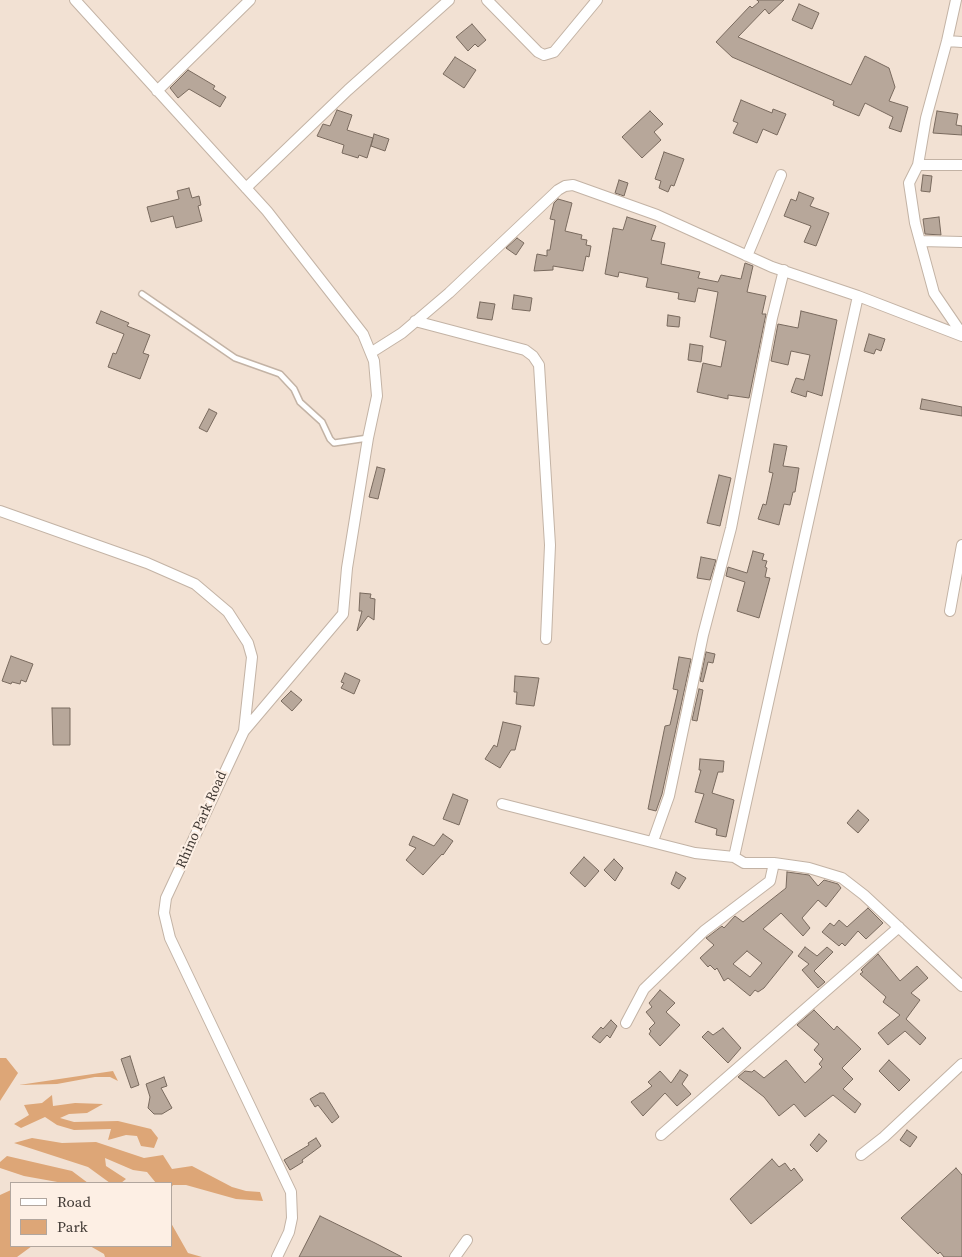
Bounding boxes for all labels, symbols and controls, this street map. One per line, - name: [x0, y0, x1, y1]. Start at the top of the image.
- street label: Rhino Park Road: [173, 769, 231, 871]
- legend: [10, 1182, 172, 1247]
- text: Road: [57, 1191, 91, 1212]
- text: Park: [57, 1216, 88, 1237]

